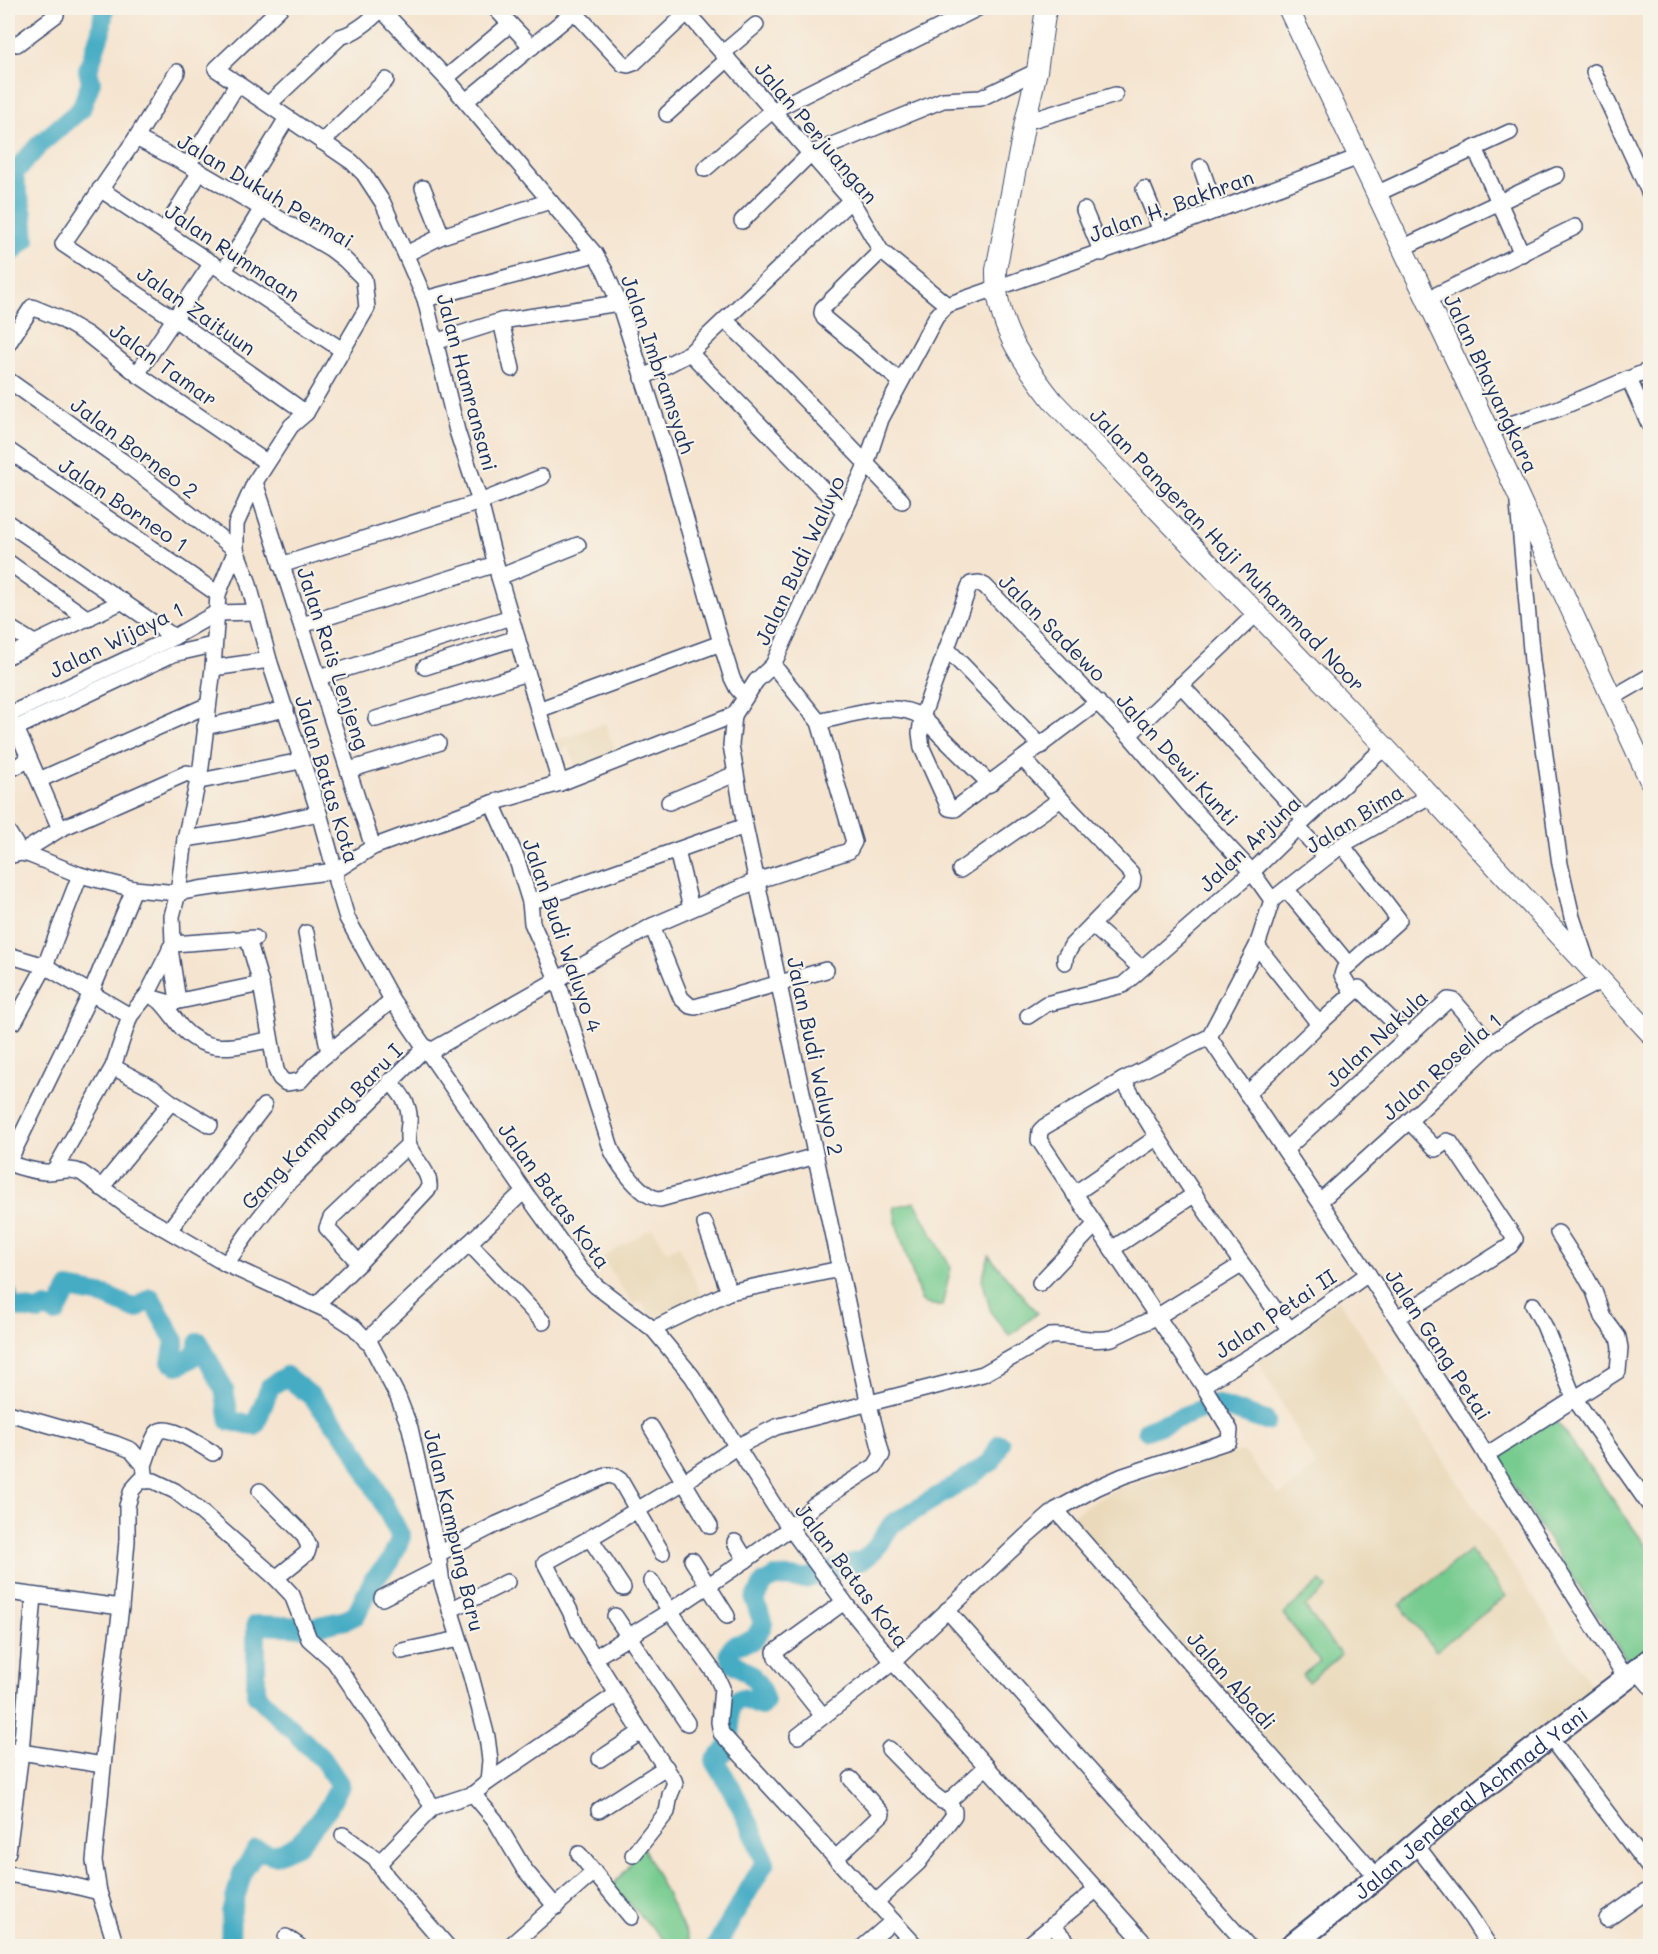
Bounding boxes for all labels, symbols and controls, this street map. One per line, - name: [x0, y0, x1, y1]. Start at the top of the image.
- street label: Jalan Perjuangan: [749, 55, 885, 209]
- street label: Jalan Dukuh Permai: [173, 127, 359, 253]
- street label: Jalan H. Bakhran: [1085, 163, 1257, 247]
- street label: Jalan Rummaan: [160, 197, 306, 307]
- street label: Jalan Zaituun: [132, 259, 262, 361]
- street label: Jalan Imbramsyah: [616, 271, 702, 457]
- street label: Jalan Bhayangkara: [1439, 289, 1545, 477]
- street label: Jalan Hamransani: [431, 290, 505, 474]
- street label: Jalan Tamar: [105, 316, 223, 412]
- street label: Jalan Borneo 2: [66, 390, 204, 504]
- street label: Jalan Pangeran Haji Muhammad Noor: [1085, 401, 1371, 697]
- street label: Jalan Borneo 1: [54, 451, 194, 557]
- street label: Jalan Budi Waluyo: [748, 471, 850, 649]
- street label: Jalan Rais Lenjeng: [292, 563, 376, 753]
- street label: Jalan Sadewo: [993, 567, 1113, 687]
- street label: Jalan Wijaya 1: [44, 595, 188, 683]
- street label: Jalan Dewi Kunti: [1111, 687, 1245, 831]
- street label: Jalan Batas Kota: [290, 692, 366, 866]
- street label: Jalan Bima: [1300, 777, 1408, 859]
- street label: Jalan Arjuna: [1192, 789, 1306, 897]
- street label: Jalan Budi Waluyo 4: [517, 835, 609, 1036]
- street label: Jalan Budi Waluyo 2: [782, 954, 850, 1158]
- street label: Jalan Nakula: [1319, 983, 1433, 1093]
- street label: Jalan Rosella 1: [1375, 1007, 1507, 1125]
- street label: Gang Kampung Baru I: [235, 1037, 407, 1215]
- street label: Jalan Batas Kota: [493, 1117, 617, 1273]
- street label: Jalan Petai II: [1209, 1262, 1341, 1364]
- street label: Jalan Gang Petai: [1380, 1263, 1498, 1425]
- street label: Jalan Kampung Baru: [419, 1426, 491, 1634]
- street label: Jalan Batas Kota: [790, 1497, 916, 1653]
- street label: Jalan Abadi: [1182, 1625, 1282, 1735]
- street label: Jalan Jenderal Achmad Yani: [1348, 1699, 1593, 1904]

